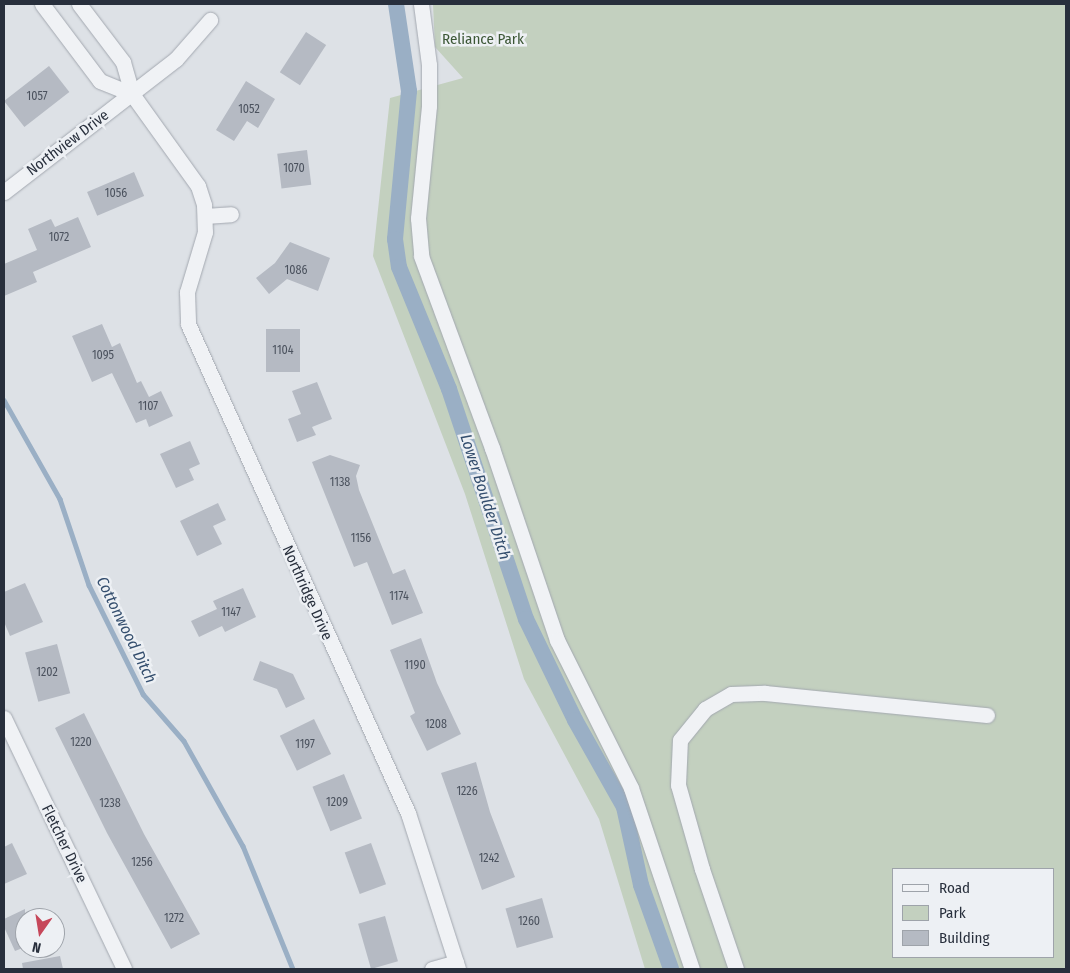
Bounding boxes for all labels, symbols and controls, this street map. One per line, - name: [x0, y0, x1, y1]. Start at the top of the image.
- park label: Reliance Park: [442, 31, 524, 49]
- house number: 1057: [26, 90, 48, 104]
- house number: 1052: [238, 103, 260, 117]
- street label: Northview Drive: [23, 106, 113, 180]
- house number: 1070: [283, 162, 305, 176]
- house number: 1056: [105, 187, 127, 201]
- house number: 1072: [49, 231, 69, 245]
- house number: 1086: [285, 264, 307, 278]
- house number: 1104: [272, 344, 294, 358]
- house number: 1095: [92, 349, 114, 363]
- house number: 1107: [138, 400, 158, 414]
- water label: Lower Boulder Ditch: [456, 432, 514, 562]
- house number: 1138: [330, 476, 350, 490]
- house number: 1156: [351, 532, 371, 546]
- street label: Northridge Drive: [278, 543, 336, 643]
- water label: Cottonwood Ditch: [92, 574, 160, 686]
- house number: 1174: [389, 590, 409, 604]
- house number: 1147: [221, 606, 241, 620]
- house number: 1190: [404, 659, 426, 673]
- house number: 1202: [36, 666, 58, 680]
- house number: 1208: [425, 718, 447, 732]
- house number: 1220: [70, 736, 92, 750]
- house number: 1197: [295, 738, 315, 752]
- house number: 1226: [456, 785, 478, 799]
- house number: 1209: [326, 796, 348, 810]
- house number: 1238: [99, 797, 121, 811]
- street label: Fletcher Drive: [37, 802, 91, 886]
- house number: 1242: [479, 852, 499, 866]
- house number: 1256: [131, 856, 153, 870]
- legend: [892, 868, 1055, 958]
- text: Road: [939, 879, 970, 897]
- text: Park: [939, 904, 966, 922]
- north arrow: [15, 908, 65, 958]
- house number: 1272: [164, 912, 184, 926]
- house number: 1260: [518, 915, 540, 929]
- text: Building: [939, 929, 990, 947]
- text: N: [31, 938, 43, 956]

